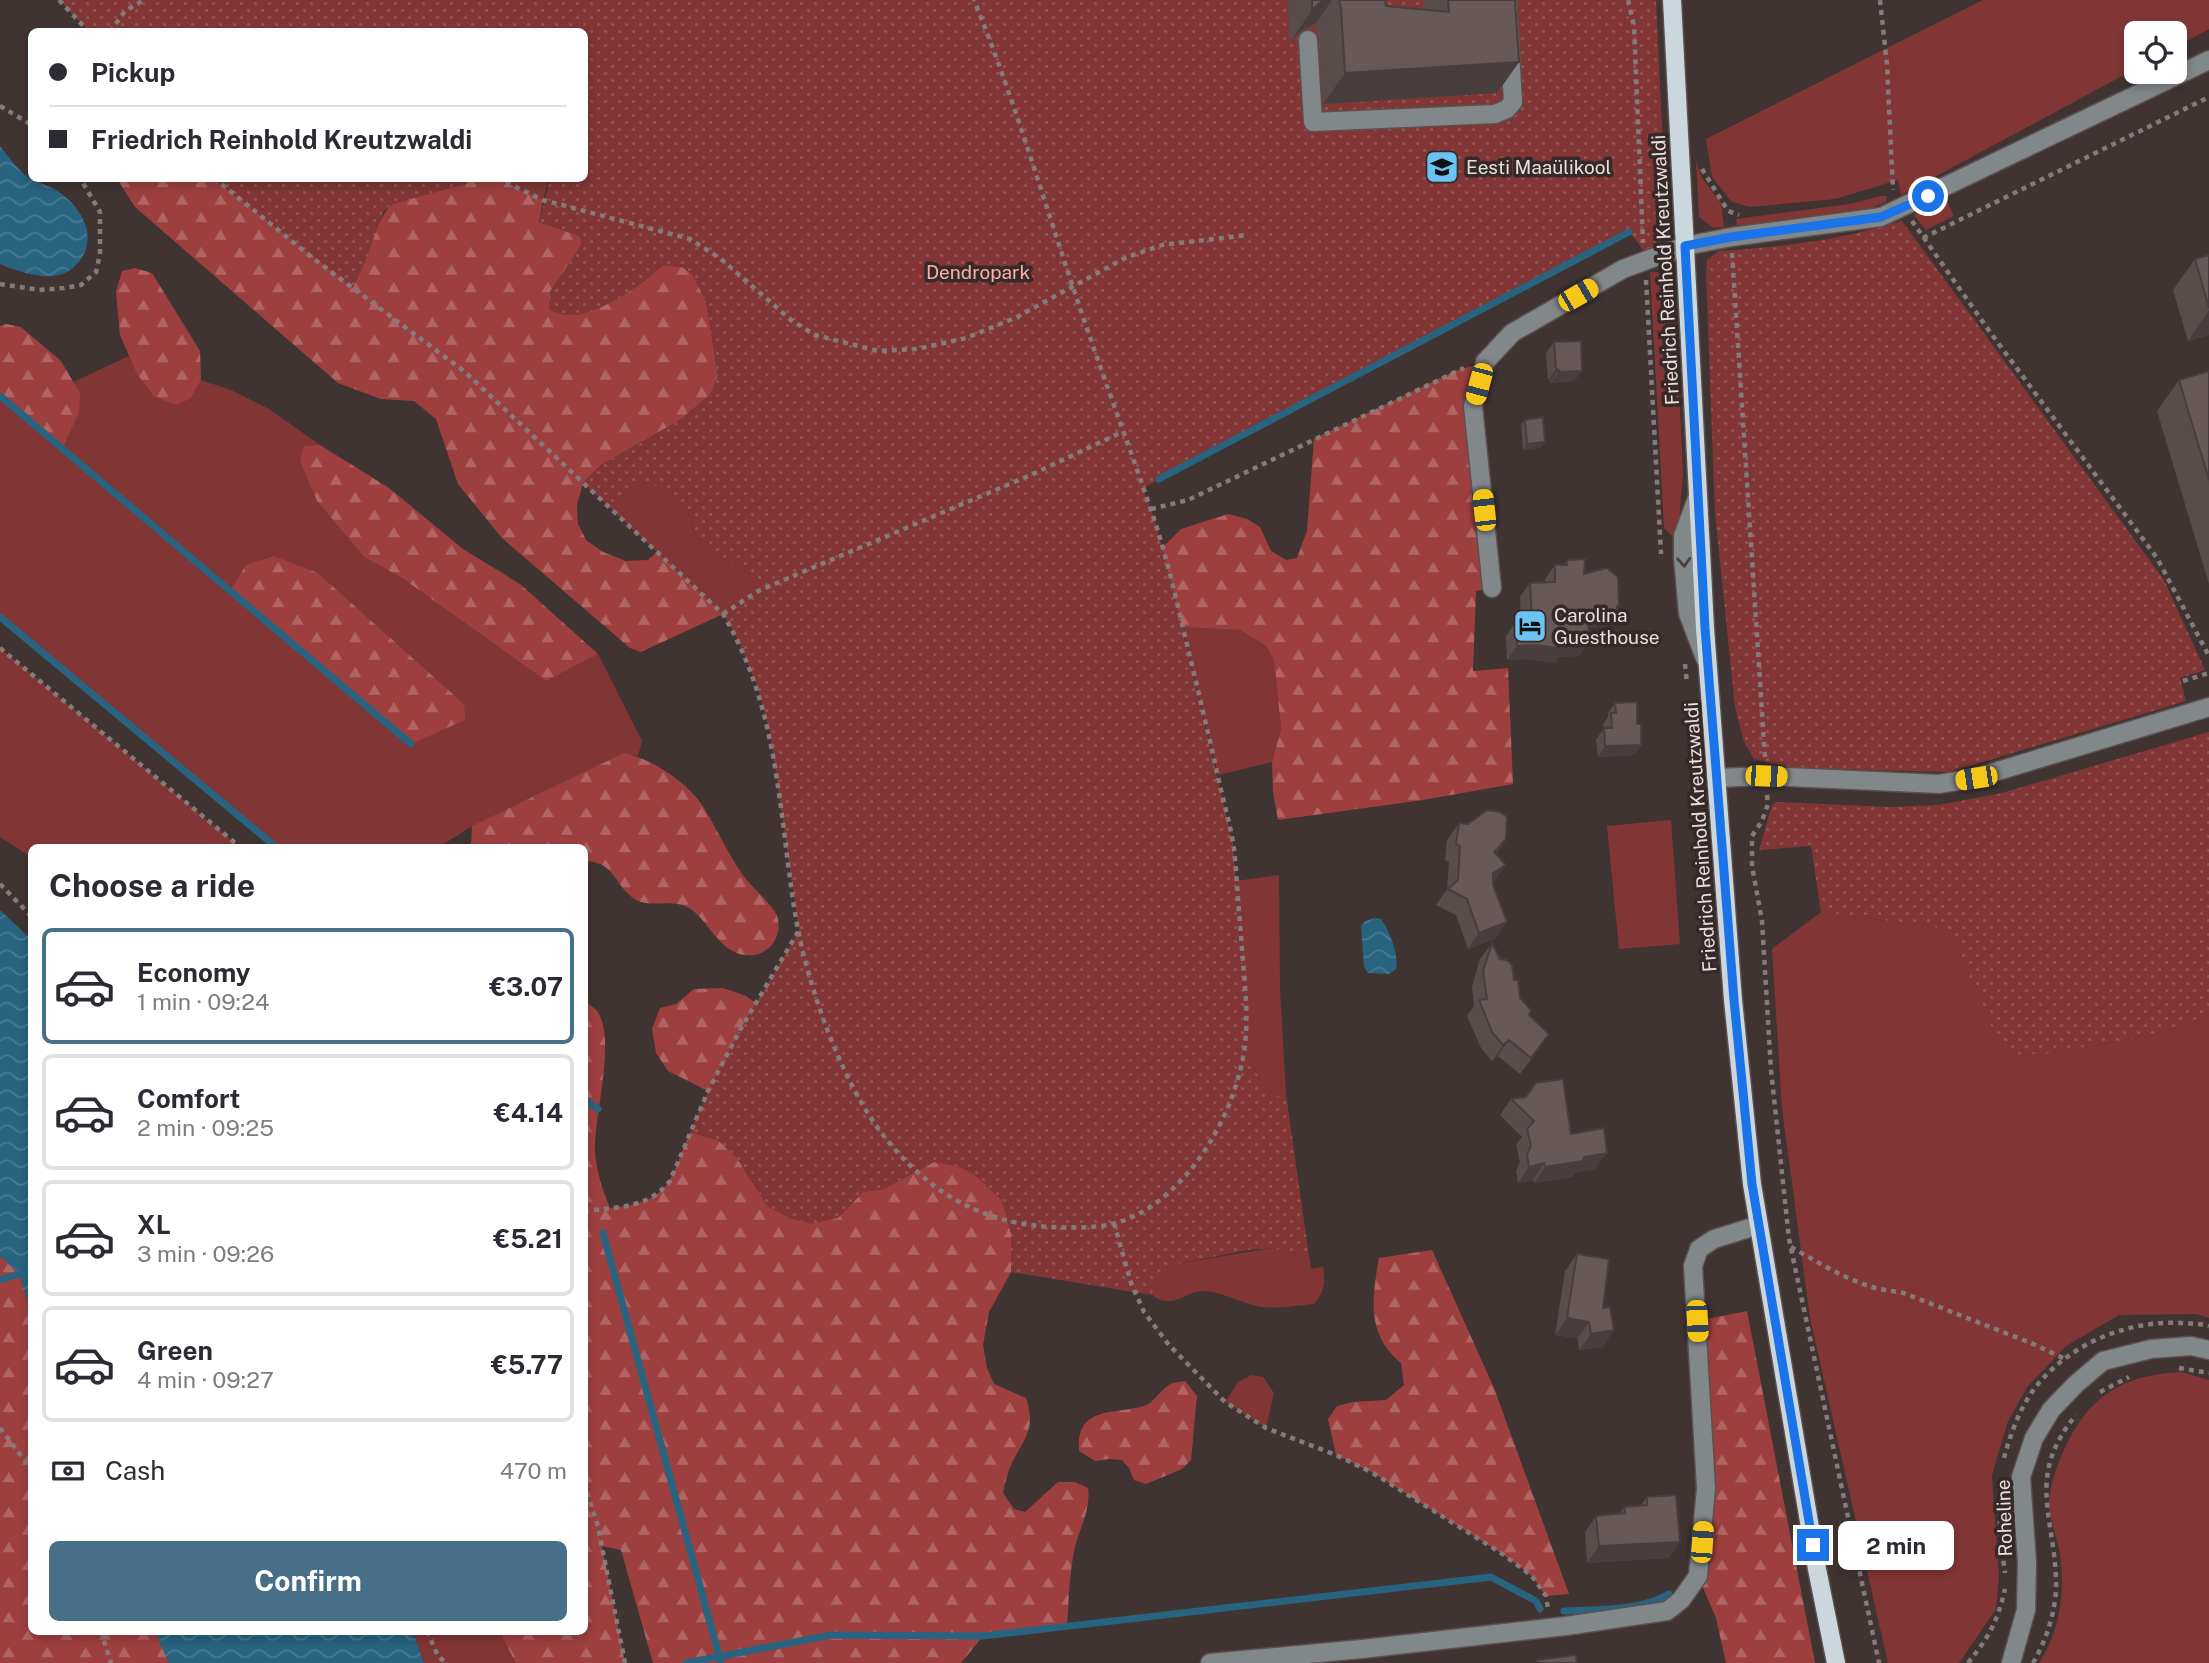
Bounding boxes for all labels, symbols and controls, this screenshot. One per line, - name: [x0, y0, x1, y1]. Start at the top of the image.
- map controls: [2124, 21, 2187, 84]
- button: locate: [2124, 21, 2187, 84]
- text: Pickup: [91, 57, 175, 88]
- text: Friedrich Reinhold Kreutzwaldi: [91, 124, 472, 155]
- street label: Friedrich Reinhold Kreutzwaldi: [1647, 134, 1683, 406]
- school or university icon: Eesti Maaülikool: [1423, 148, 1461, 186]
- place label: Eesti Maaülikool: [1466, 156, 1611, 178]
- route start: [1912, 180, 1944, 212]
- park label: Dendropark: [926, 261, 1030, 283]
- car: [1555, 275, 1602, 315]
- car: [1464, 361, 1495, 407]
- car: [1472, 488, 1497, 532]
- one-way arrow: [1676, 557, 1691, 568]
- place label: Carolina Guesthouse: [1554, 604, 1660, 648]
- hotel icon: Carolina Guesthouse: [1511, 607, 1549, 645]
- street label: Friedrich Reinhold Kreutzwaldi: [1680, 701, 1720, 973]
- car: [1954, 764, 1999, 792]
- car: [1745, 765, 1788, 787]
- text: Choose a ride: [49, 867, 255, 904]
- icon: car: [53, 955, 116, 1018]
- text: Economy: [137, 957, 250, 988]
- text: €3.07: [489, 971, 563, 1002]
- text: 1 min · 09:24: [137, 988, 269, 1015]
- icon: car: [53, 1081, 116, 1144]
- text: Comfort: [137, 1083, 240, 1114]
- text: €4.14: [494, 1097, 563, 1128]
- text: 2 min · 09:25: [137, 1114, 274, 1141]
- icon: car: [53, 1207, 116, 1270]
- text: XL: [137, 1209, 171, 1240]
- text: €5.21: [493, 1223, 563, 1254]
- text: 3 min · 09:26: [137, 1240, 274, 1267]
- car: [1686, 1299, 1709, 1343]
- icon: car: [53, 1333, 116, 1396]
- text: Green: [137, 1335, 213, 1366]
- text: €5.77: [491, 1349, 563, 1380]
- text: 4 min · 09:27: [137, 1366, 274, 1393]
- icon: cash: [49, 1452, 87, 1490]
- text: Cash: [105, 1455, 165, 1486]
- text: 470 m: [500, 1457, 567, 1484]
- street label: Roheline: [1992, 1479, 2016, 1557]
- car: [1691, 1520, 1714, 1564]
- callout: 2 min: [1838, 1520, 1953, 1570]
- route end: [1797, 1529, 1829, 1561]
- text: 2 min: [1866, 1532, 1926, 1559]
- button: Confirm: [49, 1541, 567, 1621]

